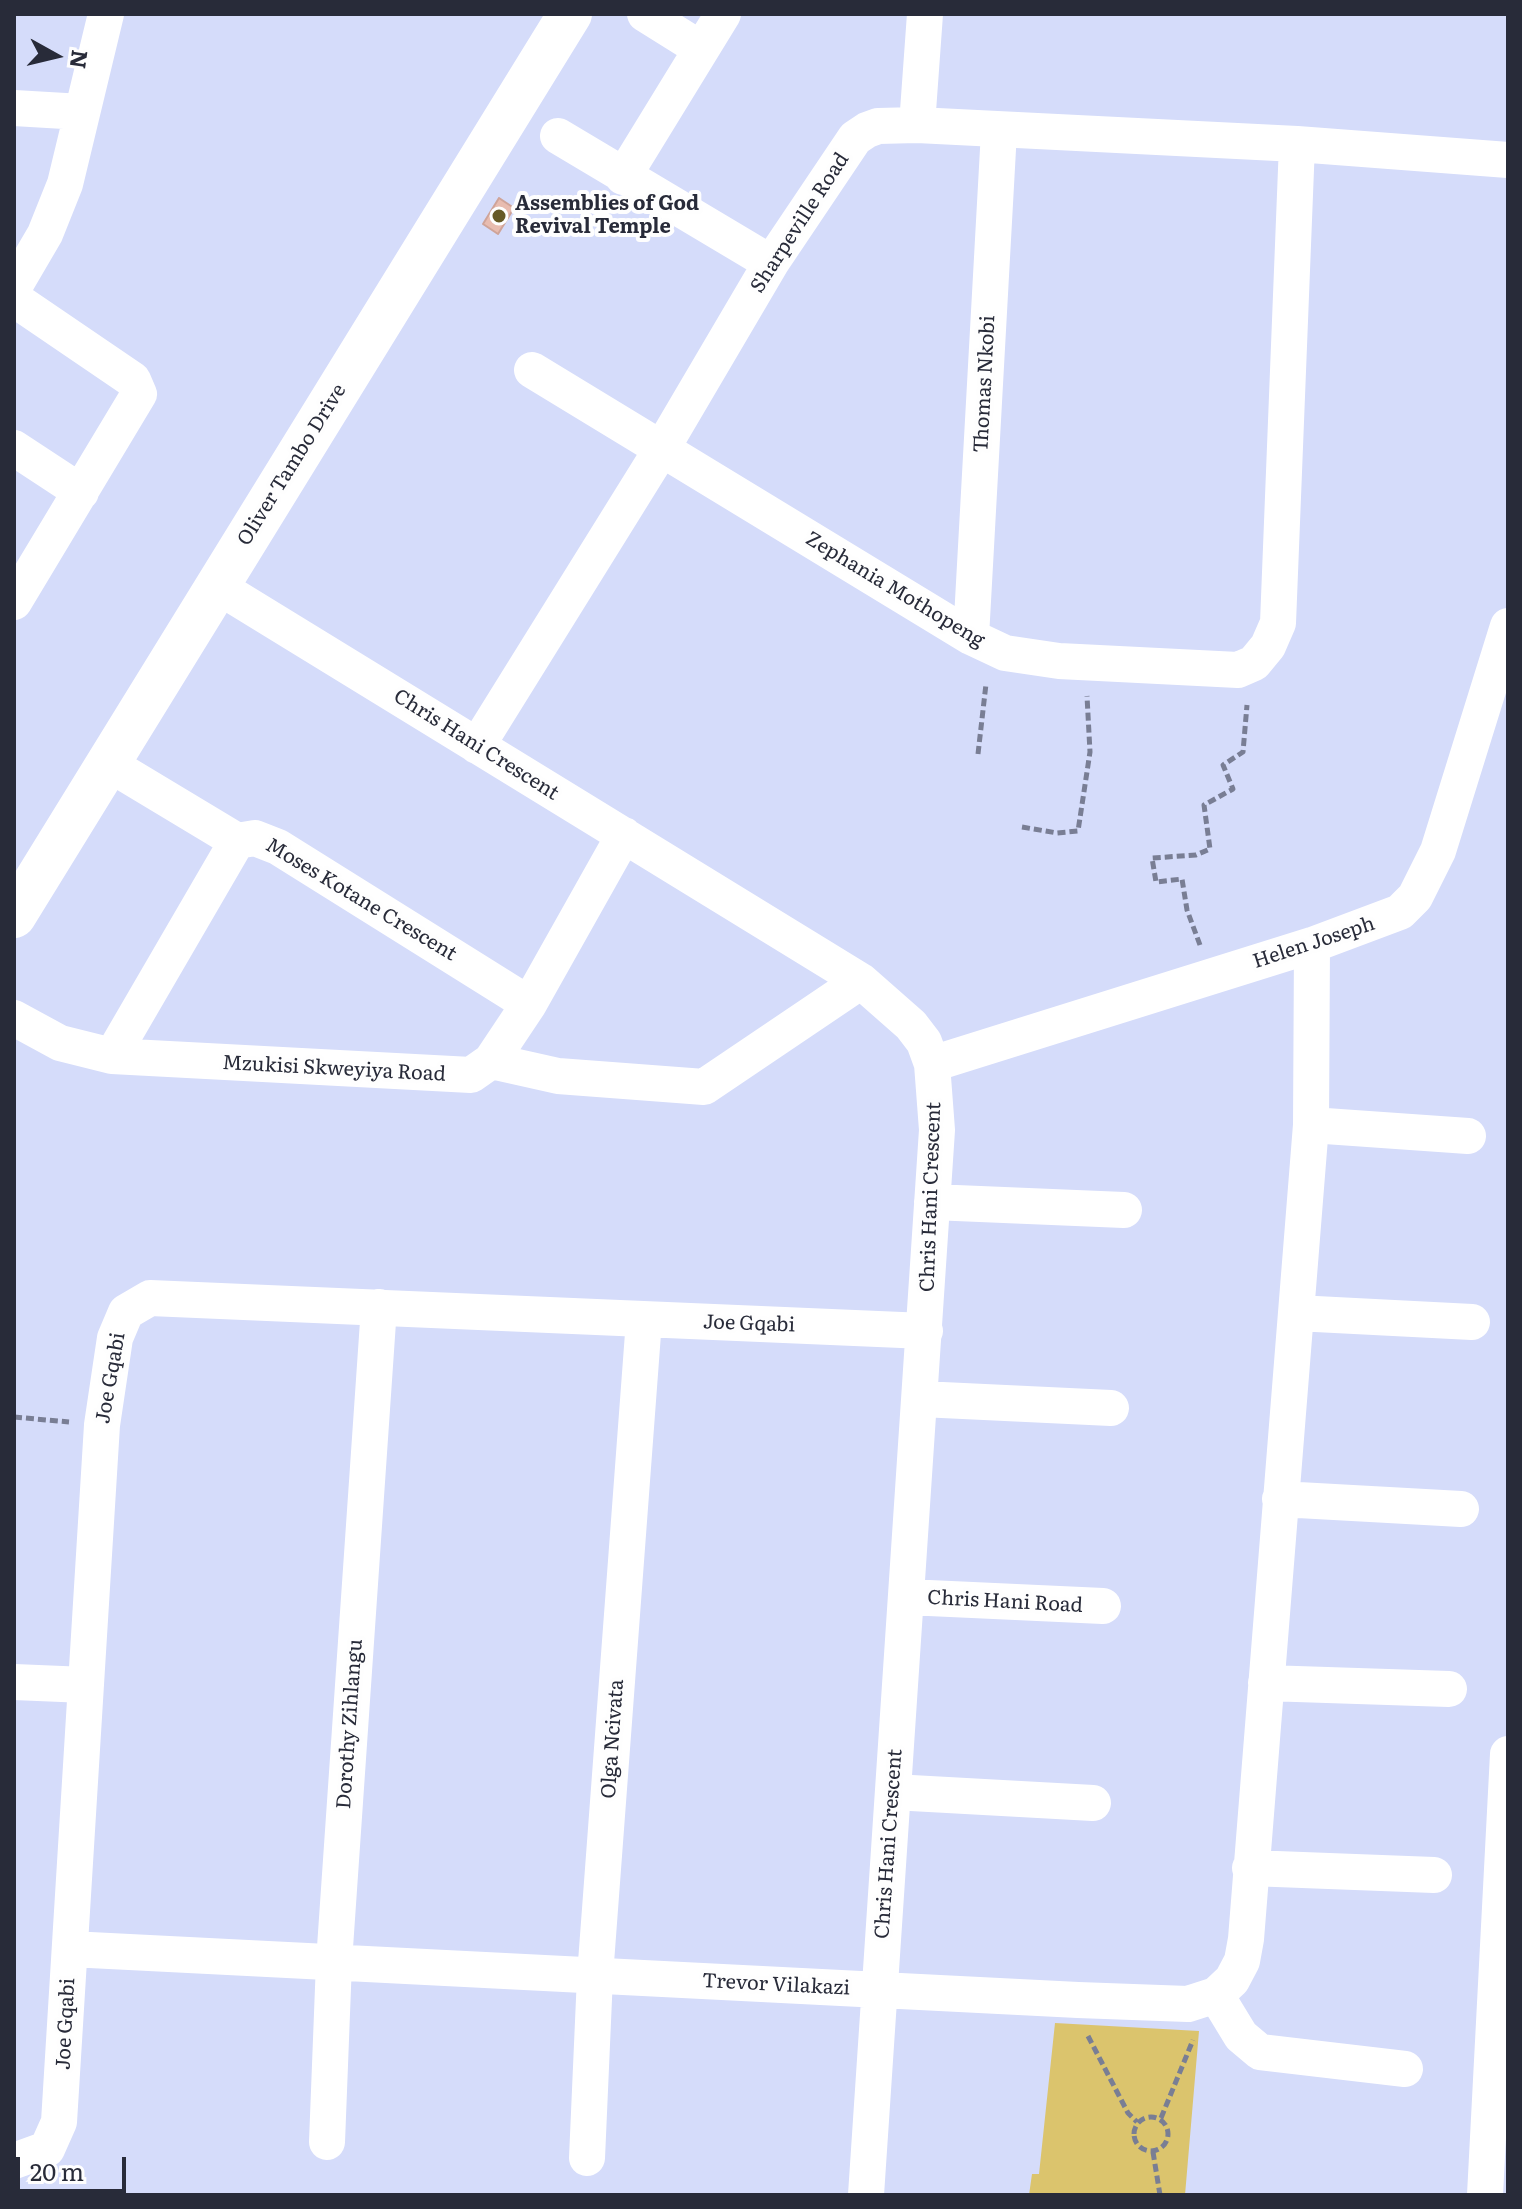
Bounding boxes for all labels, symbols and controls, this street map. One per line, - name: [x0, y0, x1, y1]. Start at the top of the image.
- north arrow: [16, 16, 96, 96]
- text: N: [63, 48, 98, 71]
- street label: Sharpeville Road: [746, 148, 854, 298]
- place label: Assemblies of God Revival Temple: [515, 192, 699, 239]
- marker: Assemblies of God Revival Temple: [490, 207, 508, 225]
- street label: Thomas Nkobi: [969, 315, 1001, 453]
- street label: Oliver Tambo Drive: [233, 380, 351, 550]
- street label: Zephania Mothopeng: [801, 527, 989, 653]
- street label: Chris Hani Crescent: [389, 684, 563, 806]
- street label: Moses Kotane Crescent: [261, 833, 461, 967]
- street label: Helen Joseph: [1250, 912, 1378, 974]
- street label: Mzukisi Skweyiya Road: [222, 1051, 446, 1087]
- street label: Chris Hani Crescent: [916, 1101, 946, 1293]
- street label: Joe Gqabi: [702, 1310, 796, 1338]
- street label: Joe Gqabi: [91, 1330, 131, 1426]
- street label: Chris Hani Road: [927, 1586, 1083, 1618]
- street label: Dorothy Zihlangu: [332, 1638, 368, 1810]
- street label: Olga Ncivata: [597, 1679, 629, 1799]
- street label: Chris Hani Crescent: [870, 1748, 908, 1940]
- street label: Trevor Vilakazi: [702, 1969, 850, 2001]
- street label: Joe Gqabi: [52, 1977, 80, 2071]
- scale bar: [20, 2141, 130, 2191]
- text: 20 m: [30, 2153, 84, 2188]

